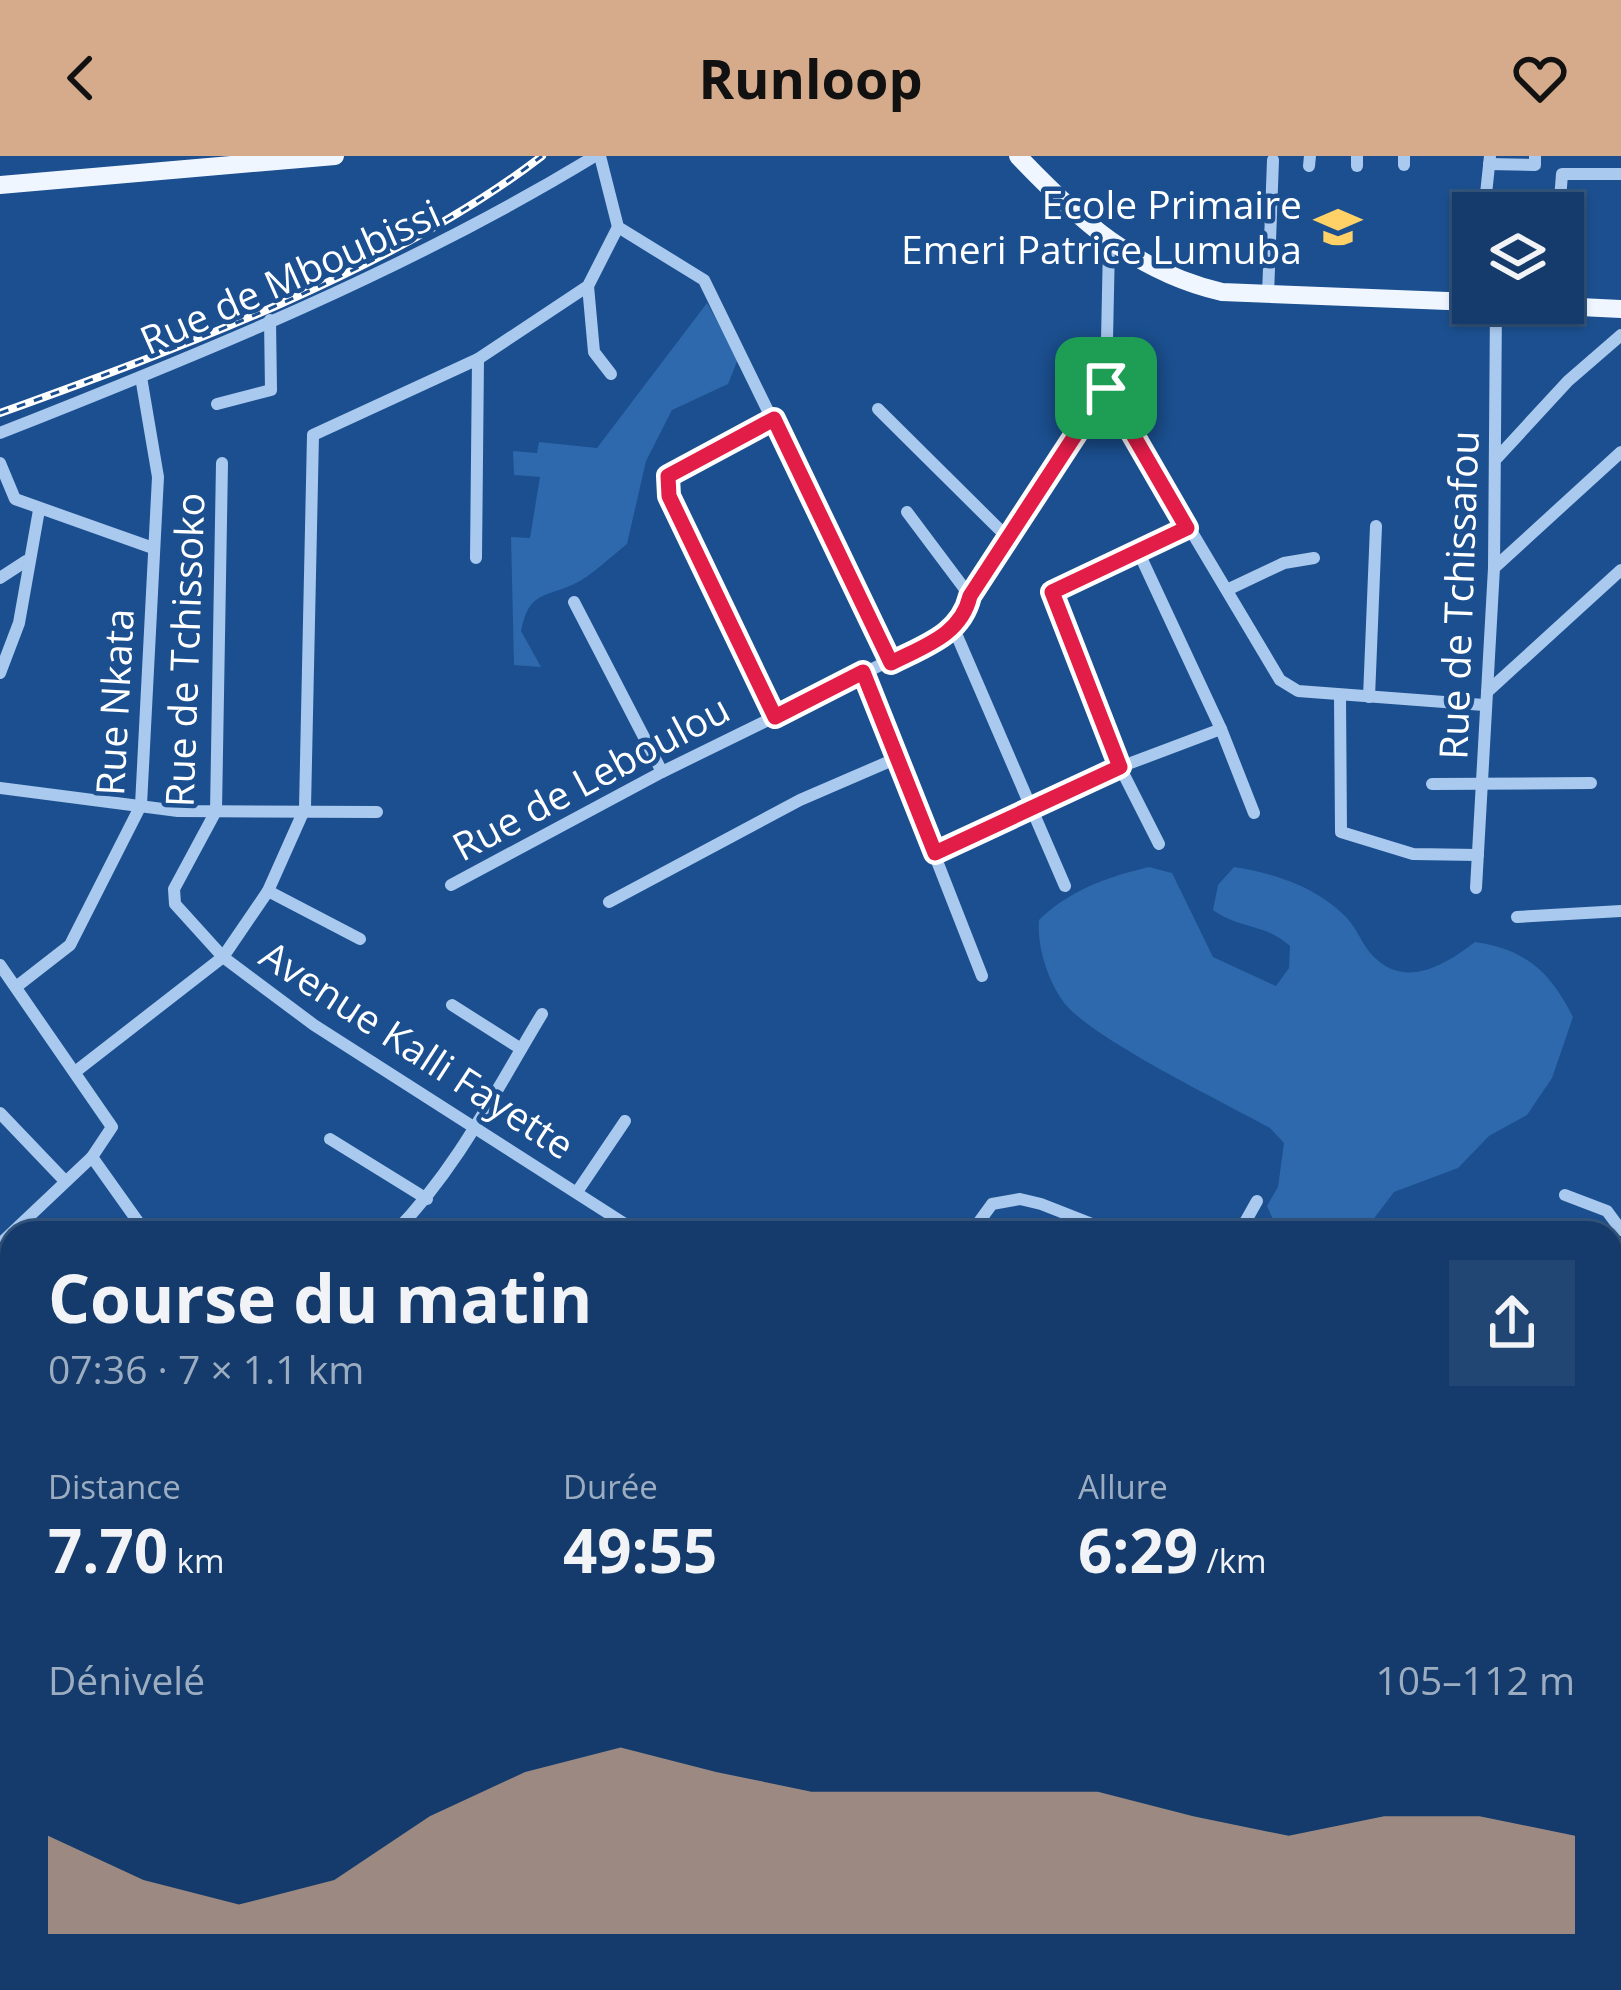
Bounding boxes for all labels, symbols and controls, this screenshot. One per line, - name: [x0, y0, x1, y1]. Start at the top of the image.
- text: Runloop: [698, 41, 923, 115]
- icon: back: [48, 45, 114, 111]
- icon: heart: [1507, 45, 1573, 111]
- place label: Ecole Primaire Emeri Patrice Lumuba: [901, 177, 1302, 275]
- street label: Rue de Mboubissi: [131, 186, 448, 366]
- map controls: [1452, 192, 1584, 324]
- button: layers: [1452, 192, 1584, 324]
- school or university icon: Ecole Primaire Emeri Patrice Lumuba: [1313, 202, 1363, 252]
- pin: [1055, 337, 1157, 439]
- icon: arrive: [1073, 355, 1139, 421]
- street label: Rue de Tchissafou: [1425, 430, 1490, 760]
- street label: Rue de Tchissoko: [152, 492, 215, 808]
- street label: Rue Nkata: [82, 607, 145, 797]
- street label: Rue de Leboulou: [442, 681, 738, 872]
- street label: Avenue Kalli Fayette: [251, 927, 585, 1170]
- text: Course du matin: [48, 1252, 592, 1342]
- button: share: [1449, 1260, 1575, 1386]
- text: 07:36 · 7 × 1.1 km: [48, 1342, 364, 1395]
- text: Distance: [48, 1464, 181, 1509]
- text: Durée: [563, 1464, 658, 1509]
- text: Allure: [1078, 1464, 1168, 1509]
- text: 7.70: [48, 1509, 168, 1591]
- text: 49:55: [563, 1509, 717, 1591]
- text: 6:29: [1078, 1509, 1198, 1591]
- text: km: [168, 1538, 225, 1583]
- text: /km: [1198, 1538, 1267, 1583]
- text: Dénivelé: [48, 1653, 205, 1706]
- text: 105–112 m: [1375, 1653, 1575, 1706]

